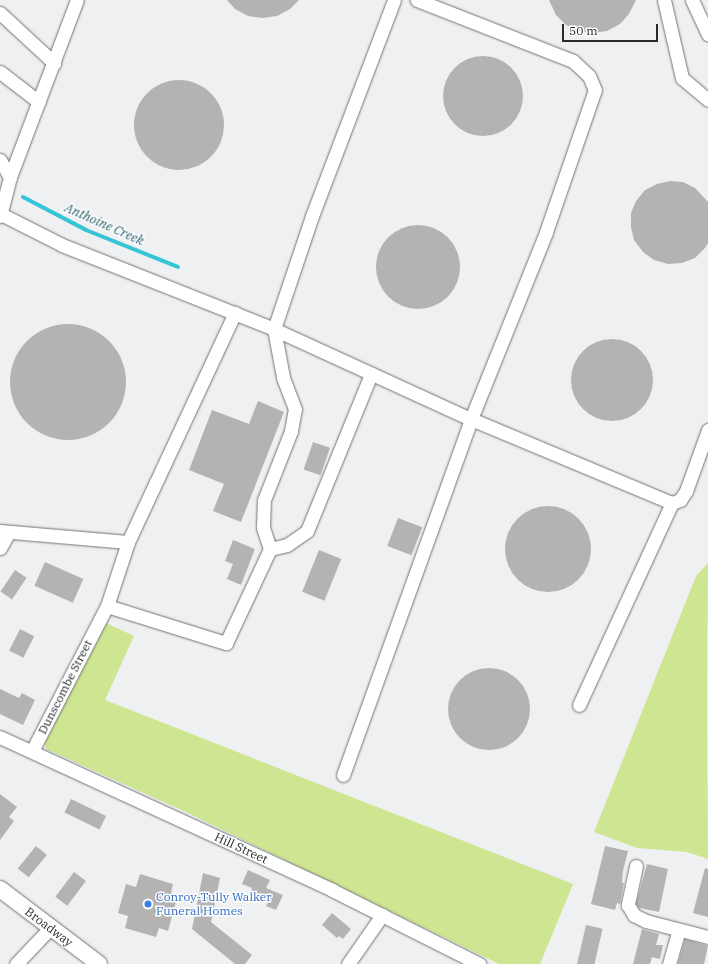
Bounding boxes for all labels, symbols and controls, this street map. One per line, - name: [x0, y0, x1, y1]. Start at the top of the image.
- scale bar: [564, 16, 660, 42]
- text: 50 m: [569, 23, 598, 38]
- water label: Anthoine Creek: [62, 201, 146, 249]
- street label: Dunscombe Street: [35, 637, 95, 737]
- street label: Hill Street: [212, 829, 270, 867]
- place label: Conroy-Tully Walker Funeral Homes: [156, 890, 272, 918]
- marker: Conroy-Tully Walker Funeral Homes: [143, 899, 153, 909]
- street label: Broadway: [22, 904, 76, 950]

